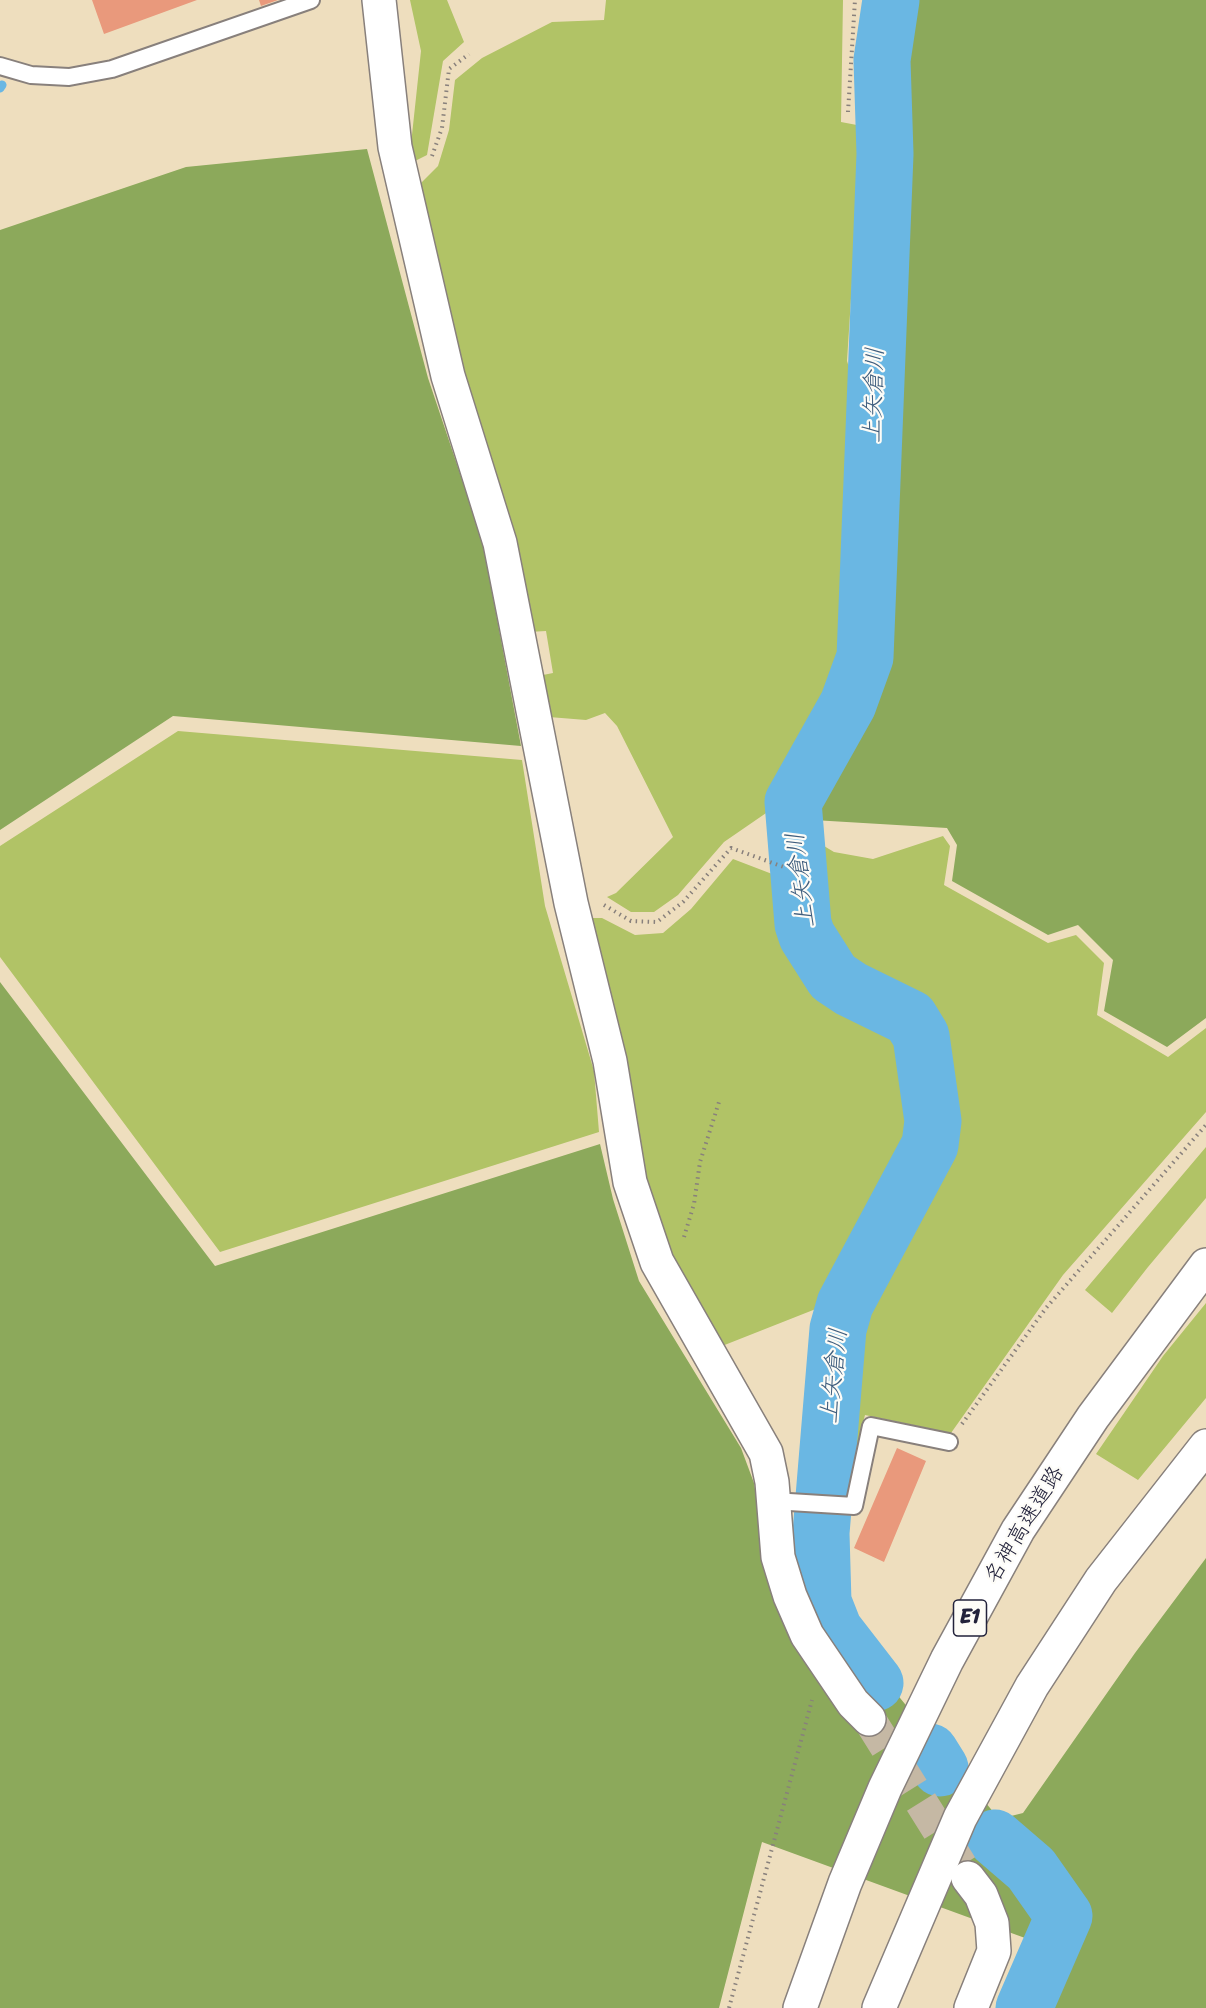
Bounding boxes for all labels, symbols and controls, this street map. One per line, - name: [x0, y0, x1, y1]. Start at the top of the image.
- water label: 上矢倉川: [859, 347, 891, 443]
- water label: 上矢倉川: [782, 831, 822, 929]
- water label: 上矢倉川: [816, 1327, 854, 1425]
- street label: 名神高速道路: [980, 1462, 1070, 1588]
- road number: E1: [954, 1600, 986, 1636]

